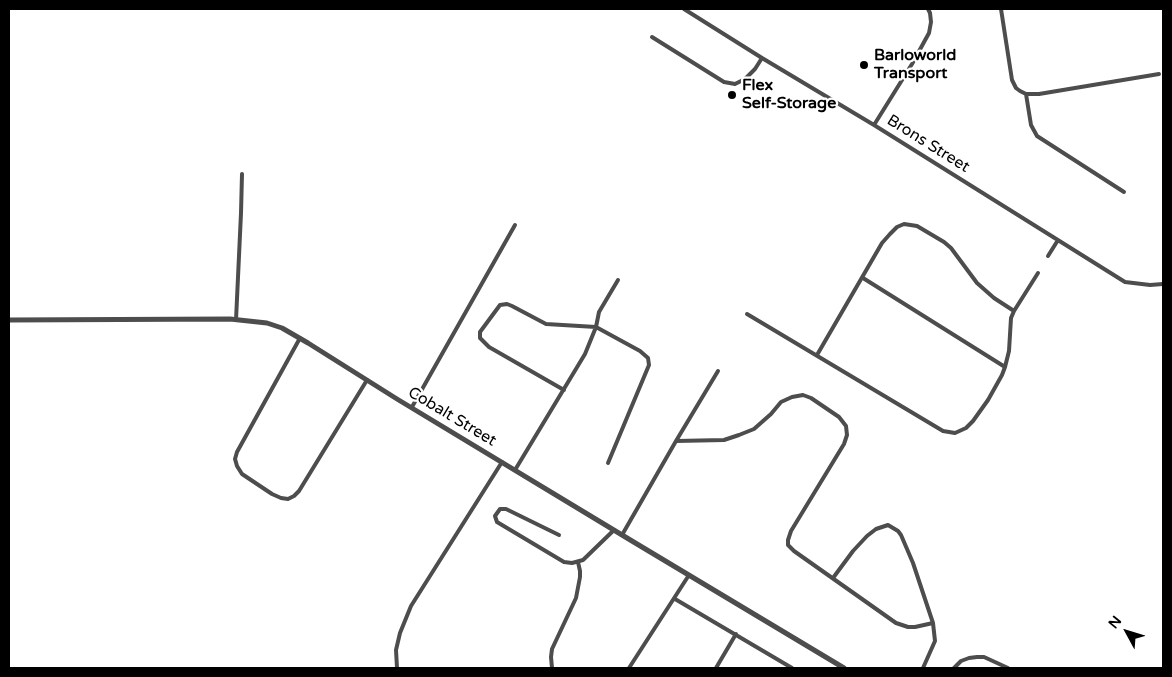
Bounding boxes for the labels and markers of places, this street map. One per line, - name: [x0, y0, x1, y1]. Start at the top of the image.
- place label: Barloworld Transport: [874, 46, 956, 84]
- marker: Barloworld Transport: [858, 59, 870, 71]
- place label: Flex Self-Storage: [742, 76, 836, 114]
- marker: Flex Self-Storage: [726, 89, 738, 101]

